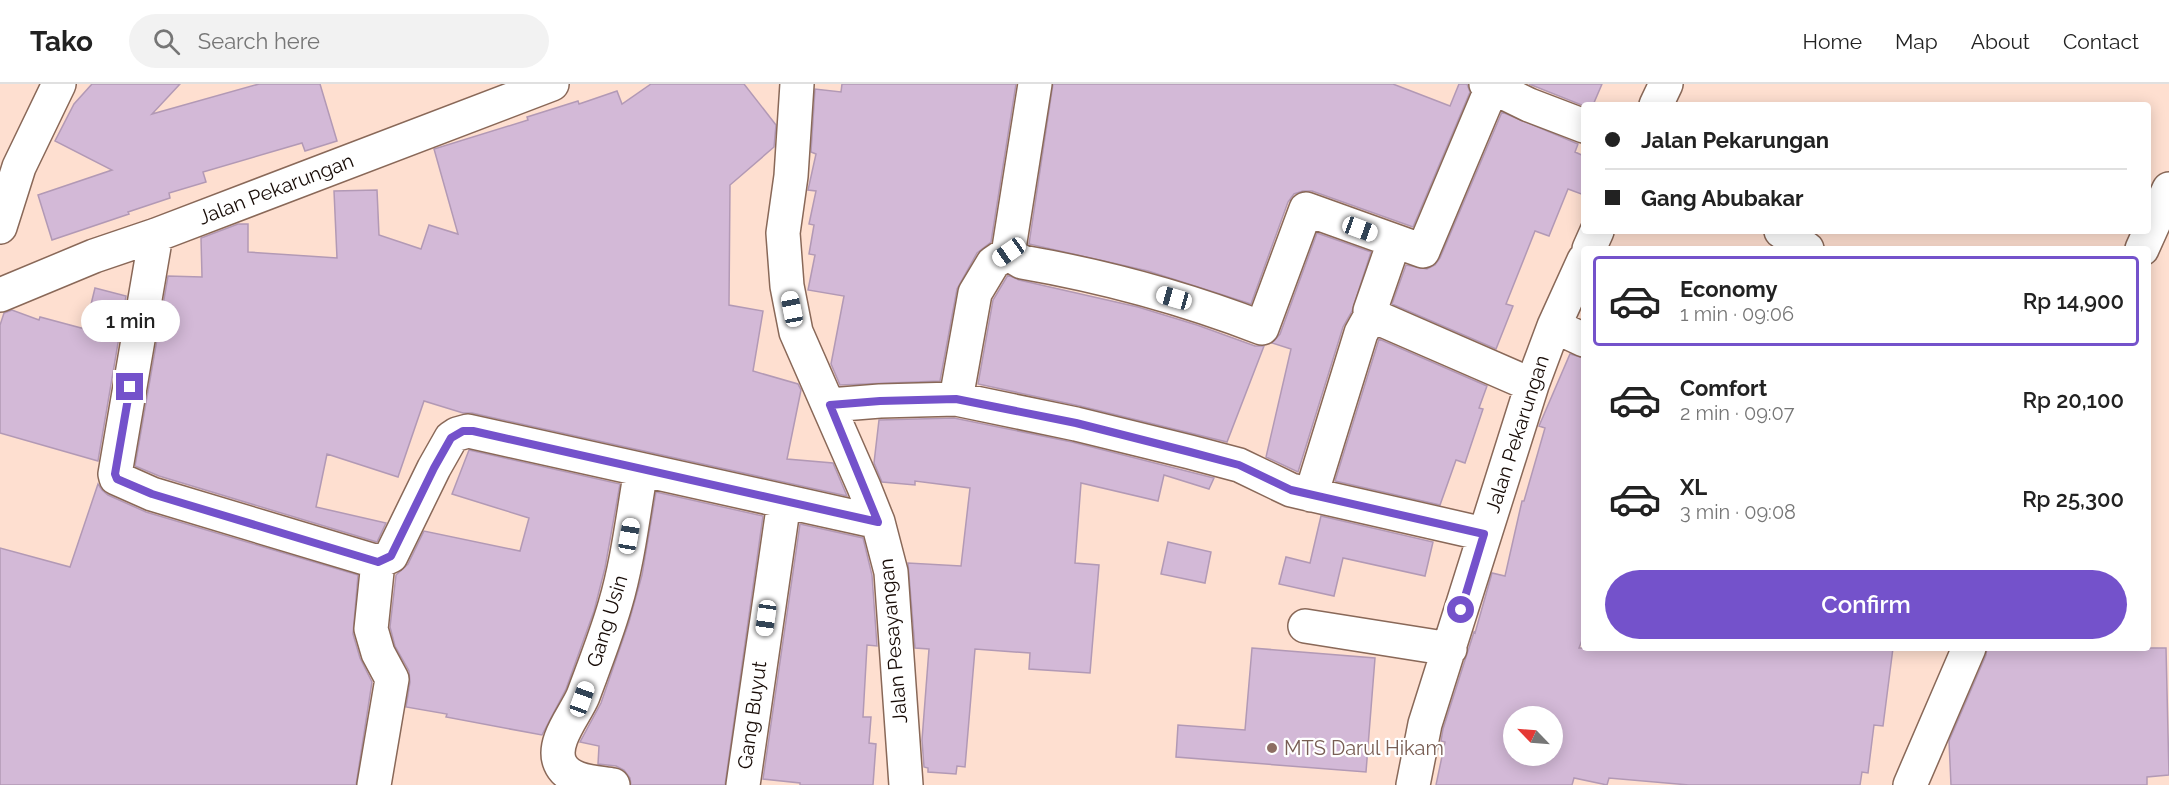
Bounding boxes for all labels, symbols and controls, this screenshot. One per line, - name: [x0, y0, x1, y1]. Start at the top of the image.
- search box: [129, 14, 549, 68]
- text: Tako: [30, 25, 93, 58]
- icon: search: [150, 25, 183, 58]
- text: Search here: [198, 28, 320, 54]
- text: Home: [1803, 29, 1862, 54]
- text: Map: [1895, 29, 1938, 54]
- text: About: [1971, 29, 2030, 54]
- text: Contact: [2063, 29, 2139, 54]
- text: Jalan Pekarungan: [1641, 127, 1829, 153]
- street label: Jalan Pekarungan: [195, 148, 357, 230]
- text: Gang Abubakar: [1641, 185, 1804, 211]
- car: [1340, 214, 1380, 244]
- car: [989, 234, 1029, 270]
- icon: car: [1608, 274, 1662, 328]
- text: Economy: [1680, 276, 1778, 302]
- car: [1154, 284, 1194, 312]
- text: Rp 14,900: [2023, 288, 2124, 314]
- car: [780, 290, 804, 328]
- callout: 1 min: [80, 300, 180, 342]
- text: 1 min · 09:06: [1680, 302, 1794, 326]
- text: 1 min: [106, 309, 155, 333]
- street label: Jalan Pekarungan: [1480, 352, 1554, 516]
- route end: [116, 373, 143, 400]
- icon: car: [1608, 373, 1662, 427]
- text: Comfort: [1680, 375, 1767, 401]
- text: Rp 20,100: [2022, 387, 2124, 413]
- text: 2 min · 09:07: [1680, 401, 1794, 425]
- icon: car: [1608, 472, 1662, 526]
- text: XL: [1680, 474, 1707, 500]
- text: Rp 25,300: [2022, 486, 2124, 512]
- text: 3 min · 09:08: [1680, 500, 1796, 524]
- car: [617, 517, 641, 555]
- street label: Jalan Pesayangan: [874, 557, 912, 725]
- button: Confirm: [1605, 570, 2127, 639]
- street label: Gang Usin: [582, 572, 632, 670]
- route start: [1447, 596, 1474, 623]
- car: [755, 599, 777, 637]
- street label: Gang Buyut: [733, 659, 772, 771]
- car: [567, 679, 597, 719]
- north arrow: [1503, 706, 1563, 766]
- map controls: [1503, 706, 1563, 766]
- place label: MTS Darul Hikam: [1284, 736, 1444, 760]
- marker: MTS Darul Hikam: [1265, 741, 1279, 755]

